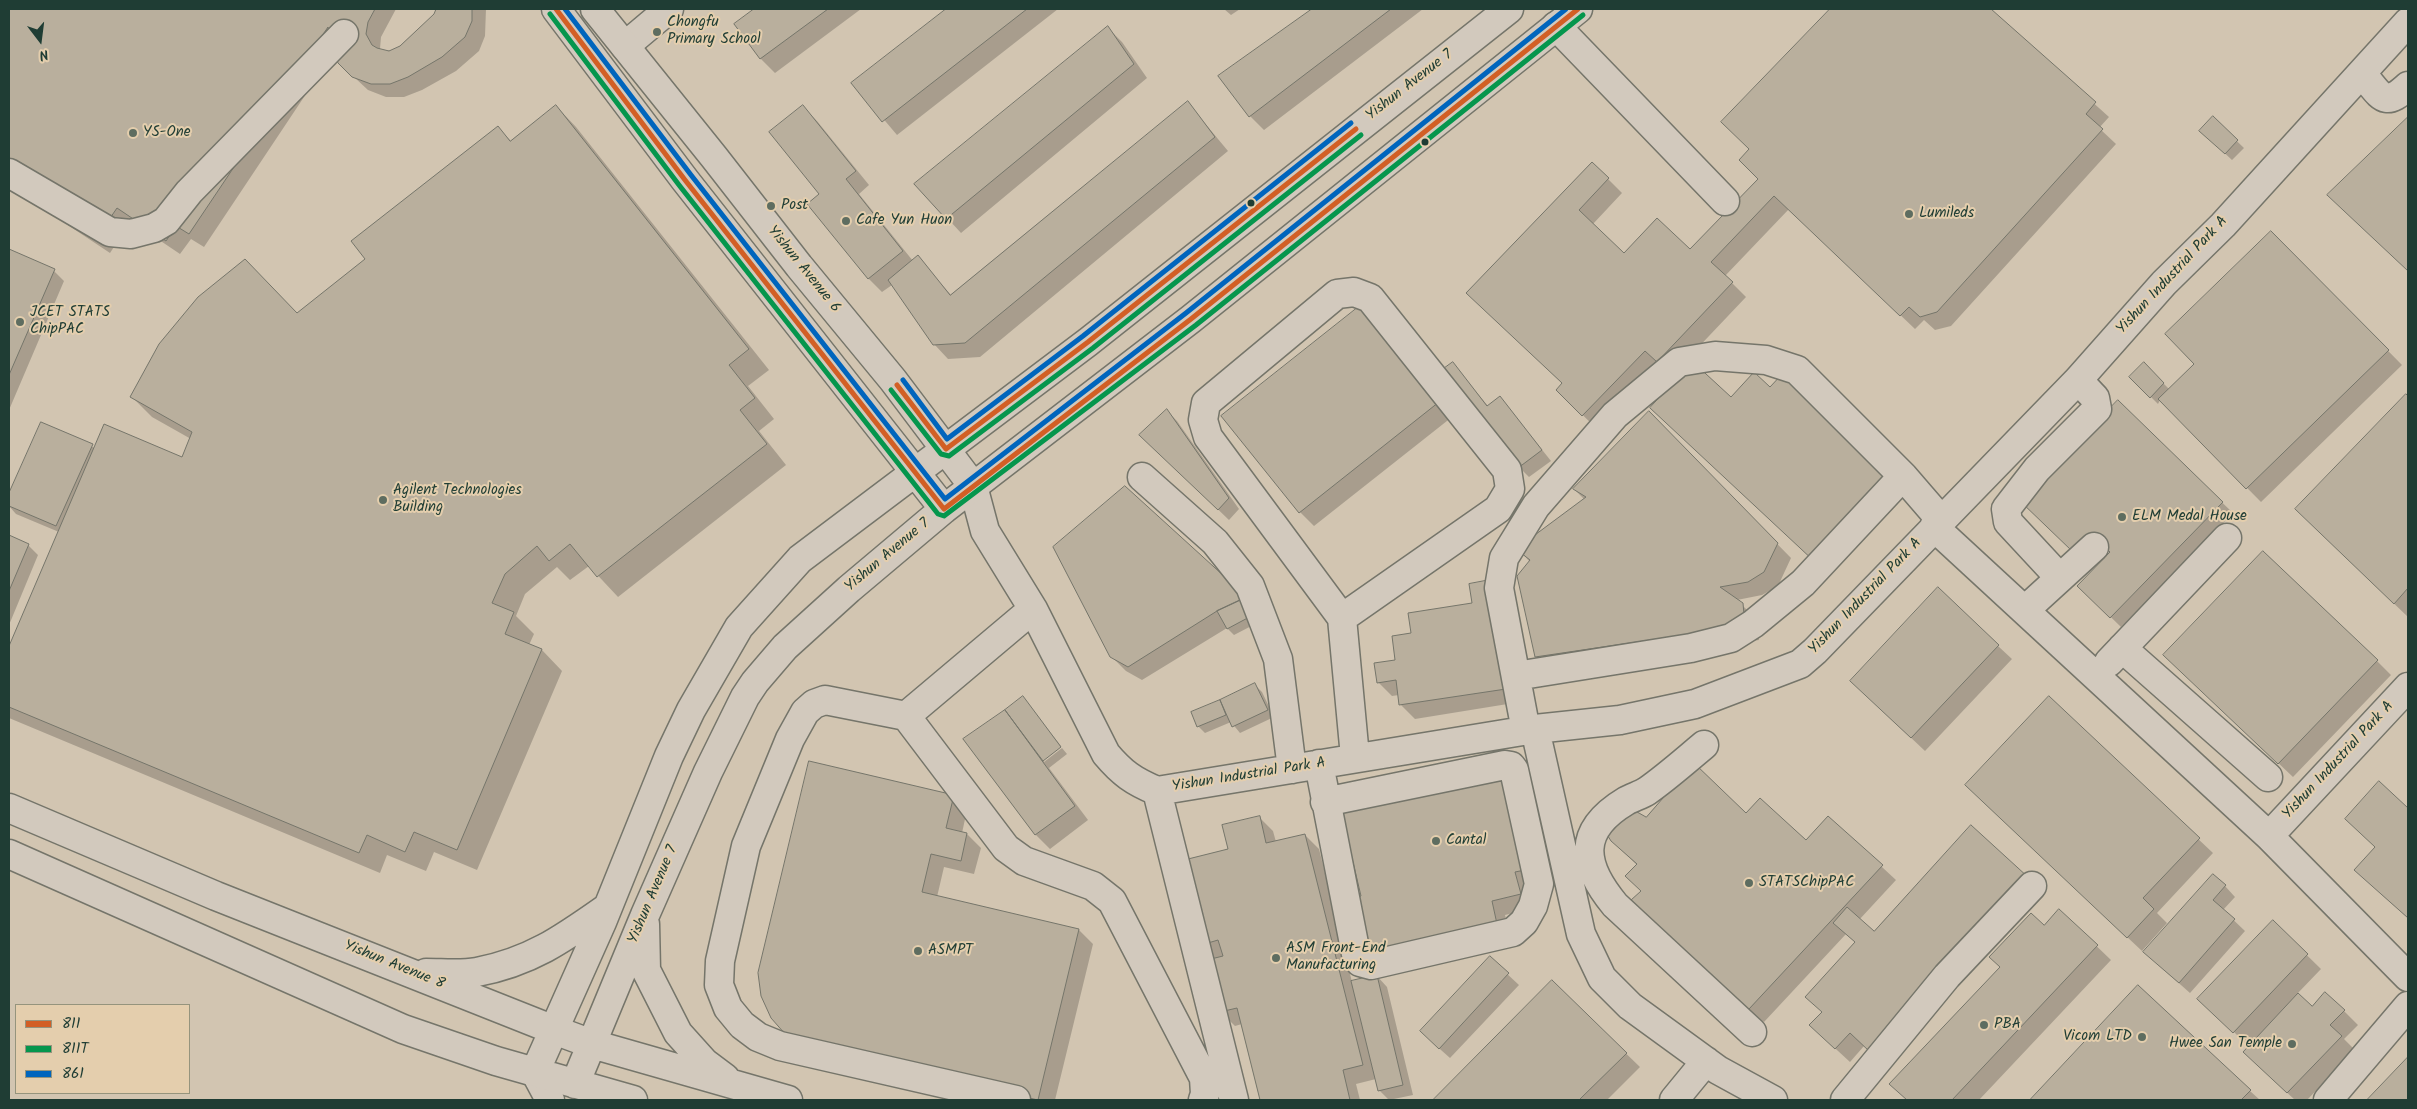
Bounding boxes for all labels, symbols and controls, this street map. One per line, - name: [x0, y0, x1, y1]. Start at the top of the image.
- place label: Chongfu Primary School: [667, 14, 761, 49]
- north arrow: [15, 15, 65, 65]
- marker: Chongfu Primary School: [651, 26, 663, 38]
- text: N: [37, 43, 51, 66]
- street label: Yishun Avenue 7: [1363, 47, 1457, 125]
- place label: YS-One: [143, 124, 190, 142]
- marker: YS-One: [127, 127, 139, 139]
- unlabelled marker: [1420, 137, 1430, 147]
- place label: Post: [781, 197, 808, 215]
- unlabelled marker: [1246, 198, 1256, 208]
- marker: Post: [765, 200, 777, 212]
- place label: Lumileds: [1919, 205, 1974, 223]
- marker: Lumileds: [1903, 208, 1915, 220]
- place label: Cafe Yun Huon: [856, 212, 952, 230]
- street label: Yishun Industrial Park A: [2114, 213, 2232, 339]
- marker: Cafe Yun Huon: [840, 215, 852, 227]
- street label: Yishun Avenue 6: [763, 223, 843, 317]
- place label: JCET STATS ChipPAC: [30, 304, 110, 339]
- marker: JCET STATS ChipPAC: [14, 316, 26, 328]
- place label: Agilent Technologies Building: [393, 482, 522, 517]
- marker: Agilent Technologies Building: [377, 494, 389, 506]
- place label: ELM Medal House: [2132, 508, 2247, 526]
- marker: ELM Medal House: [2116, 511, 2128, 523]
- street label: Yishun Avenue 7: [842, 515, 934, 597]
- street label: Yishun Industrial Park A: [1806, 535, 1926, 659]
- street label: Yishun Industrial Park A: [2280, 698, 2398, 824]
- street label: Yishun Industrial Park A: [1171, 755, 1327, 797]
- place label: Cantal: [1446, 832, 1487, 850]
- marker: Cantal: [1430, 835, 1442, 847]
- street label: Yishun Avenue 7: [625, 843, 683, 947]
- place label: STATSChipPAC: [1759, 874, 1854, 892]
- marker: STATSChipPAC: [1743, 877, 1755, 889]
- street label: Yishun Avenue 8: [341, 938, 447, 994]
- place label: ASM Front-End Manufacturing: [1286, 940, 1385, 975]
- place label: ASMPT: [928, 942, 973, 960]
- marker: ASMPT: [912, 945, 924, 957]
- marker: ASM Front-End Manufacturing: [1270, 952, 1282, 964]
- legend: [15, 1004, 190, 1094]
- text: 811: [62, 1012, 80, 1036]
- place label: PBA: [1994, 1016, 2021, 1034]
- marker: PBA: [1978, 1019, 1990, 1031]
- place label: Vicom LTD: [2063, 1028, 2132, 1046]
- marker: Vicom LTD: [2136, 1031, 2148, 1043]
- place label: Hwee San Temple: [2169, 1035, 2282, 1053]
- text: 811T: [62, 1037, 88, 1061]
- marker: Hwee San Temple: [2286, 1038, 2298, 1050]
- text: 861: [62, 1062, 84, 1086]

